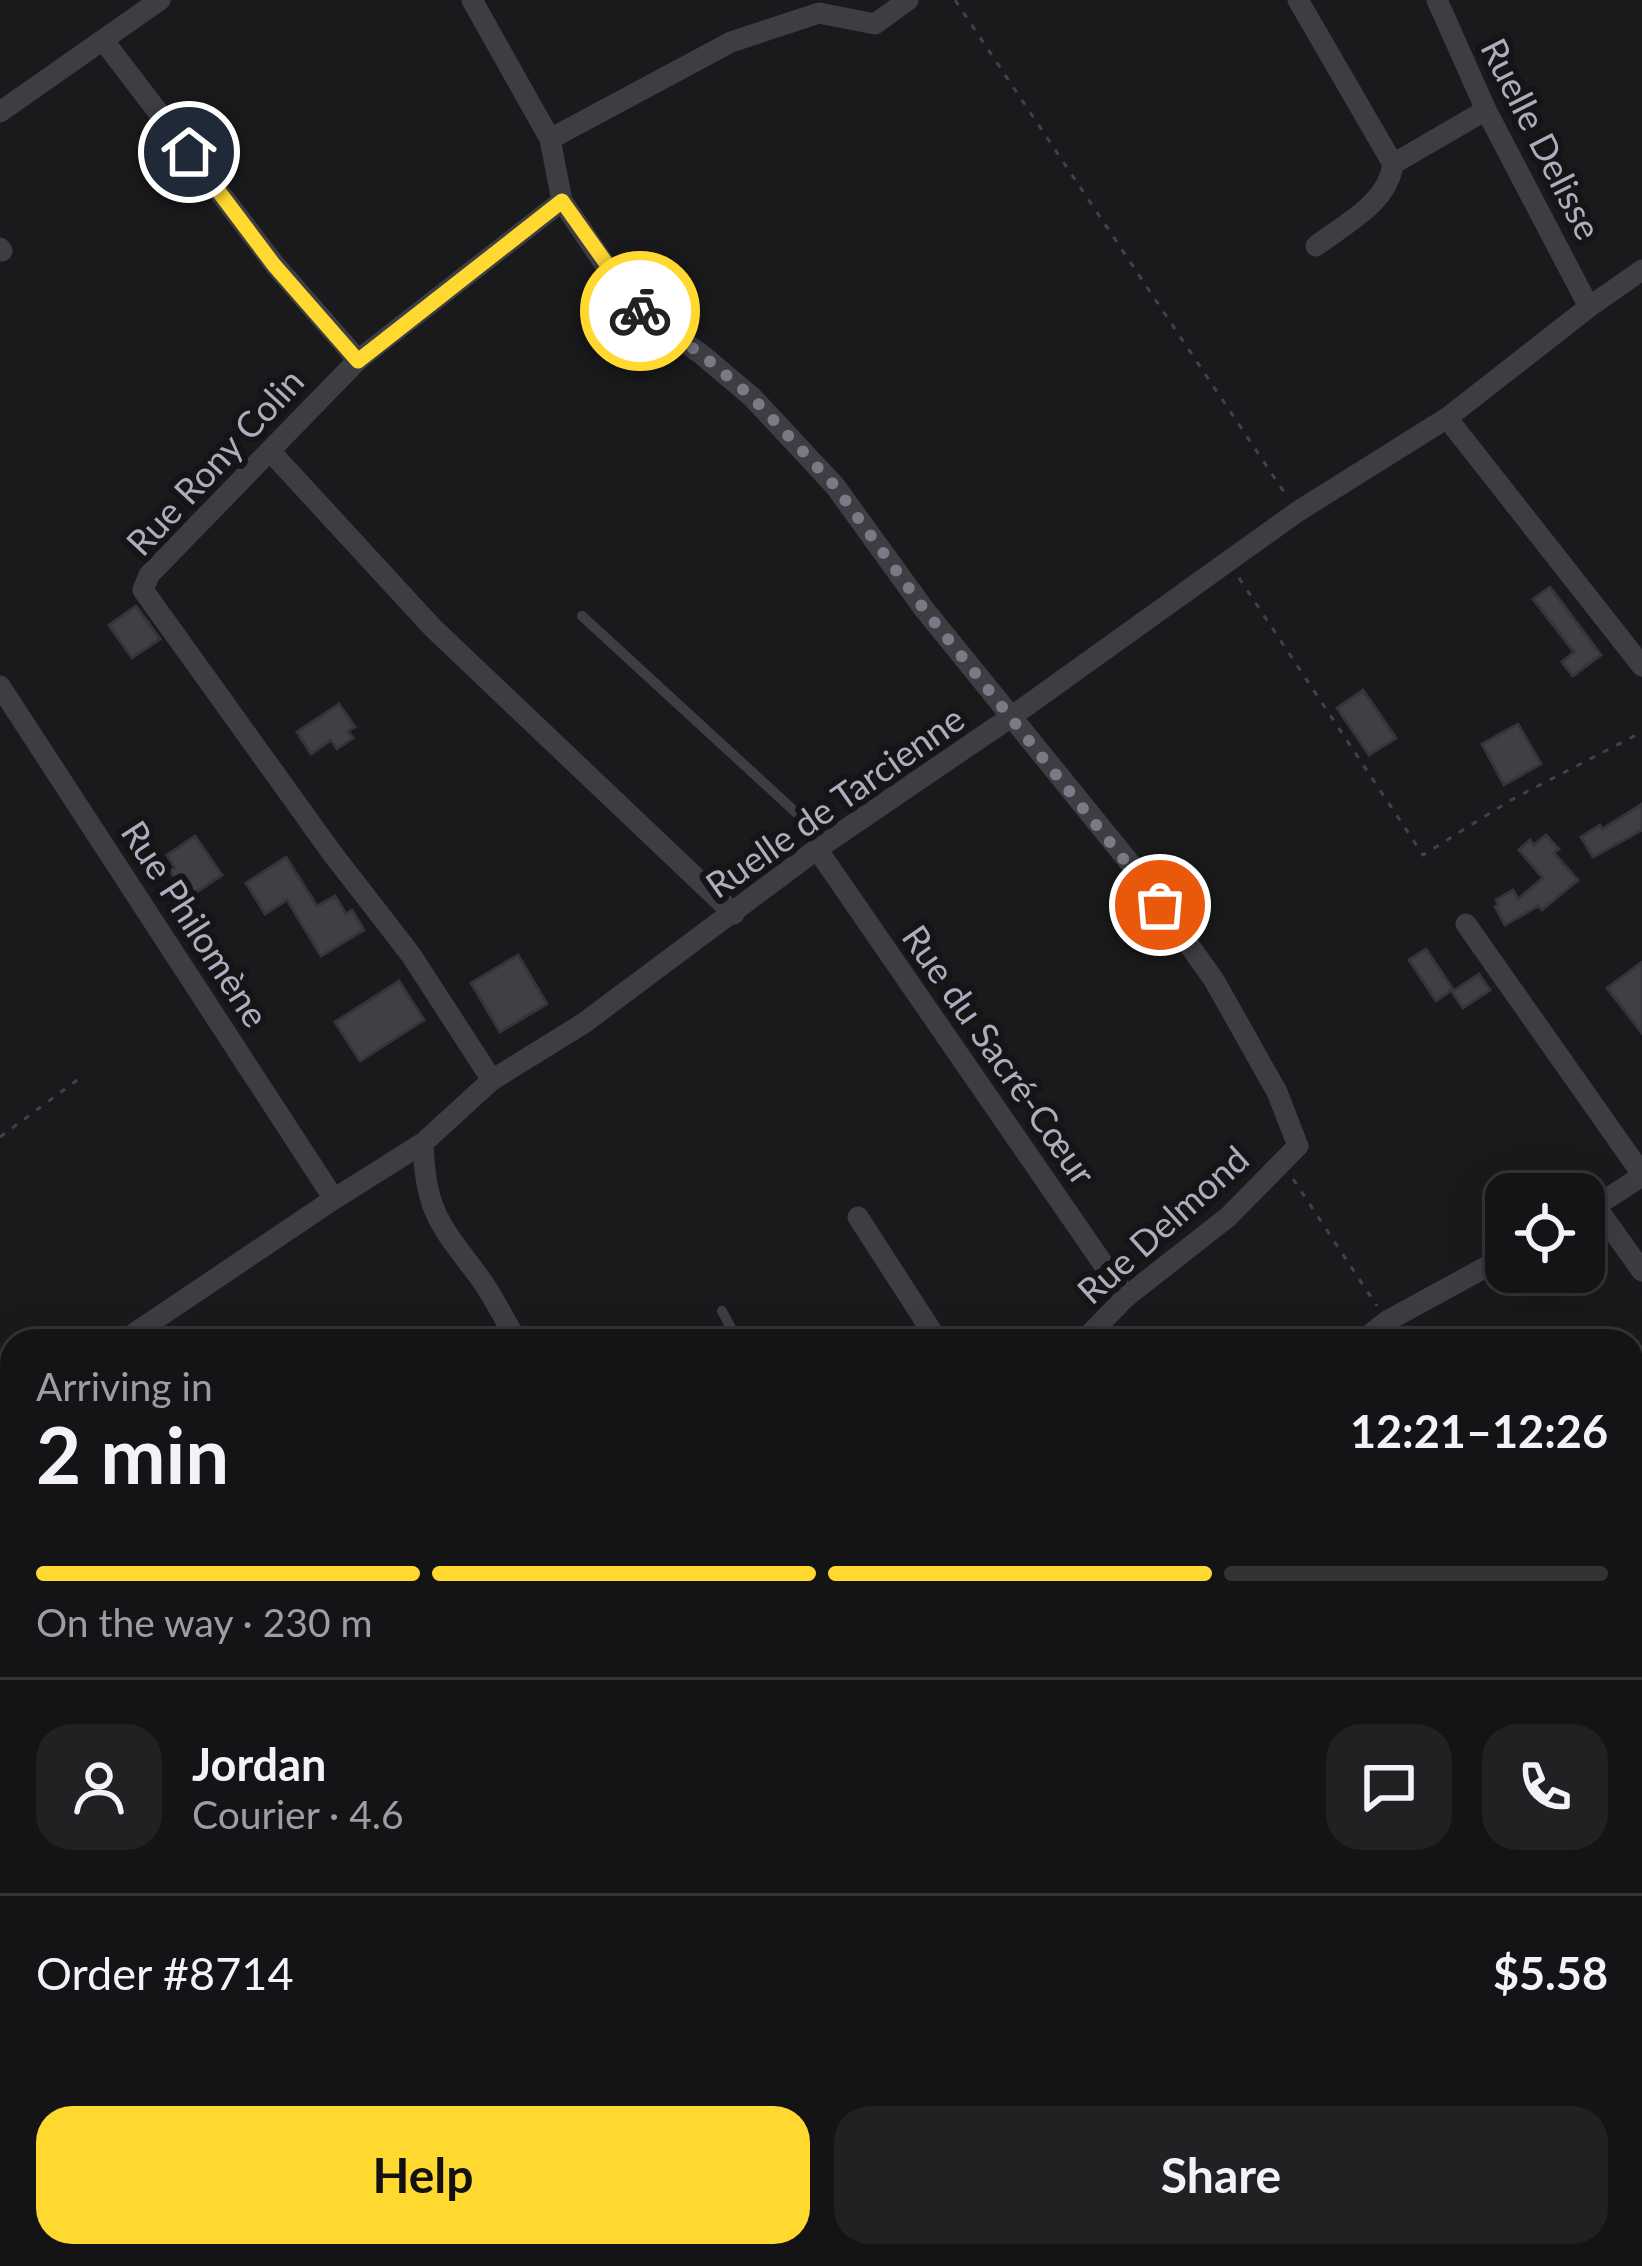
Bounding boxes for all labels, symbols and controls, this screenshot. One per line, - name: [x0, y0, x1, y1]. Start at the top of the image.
- street label: Ruelle Delisse: [1472, 31, 1611, 246]
- pin: [138, 101, 240, 203]
- icon: home: [156, 119, 222, 185]
- courier: [580, 251, 700, 371]
- icon: bike: [607, 278, 673, 344]
- street label: Rue Rony Colin: [116, 359, 312, 564]
- street label: Ruelle de Tarcienne: [697, 696, 972, 907]
- street label: Rue Philomène: [113, 812, 279, 1035]
- pin: [1109, 854, 1211, 956]
- icon: bag: [1127, 872, 1193, 938]
- street label: Rue du Sacré-Cœur: [894, 916, 1106, 1193]
- street label: Rue Delmond: [1068, 1136, 1257, 1313]
- map controls: [1485, 1173, 1605, 1293]
- button: locate: [1485, 1173, 1605, 1293]
- text: Arriving in: [36, 1363, 213, 1409]
- text: 12:21–12:26: [1350, 1404, 1608, 1458]
- text: 2 min: [36, 1407, 229, 1501]
- text: On the way · 230 m: [36, 1599, 373, 1645]
- button: person: [36, 1724, 162, 1850]
- button: chat: [1326, 1724, 1452, 1850]
- button: phone: [1482, 1724, 1608, 1850]
- text: Jordan: [192, 1737, 326, 1791]
- text: Courier · 4.6: [192, 1791, 404, 1837]
- text: Order #8714: [36, 1946, 294, 2000]
- text: $5.58: [1493, 1946, 1608, 2000]
- button: Help: [36, 2106, 810, 2244]
- button: Share: [834, 2106, 1608, 2244]

